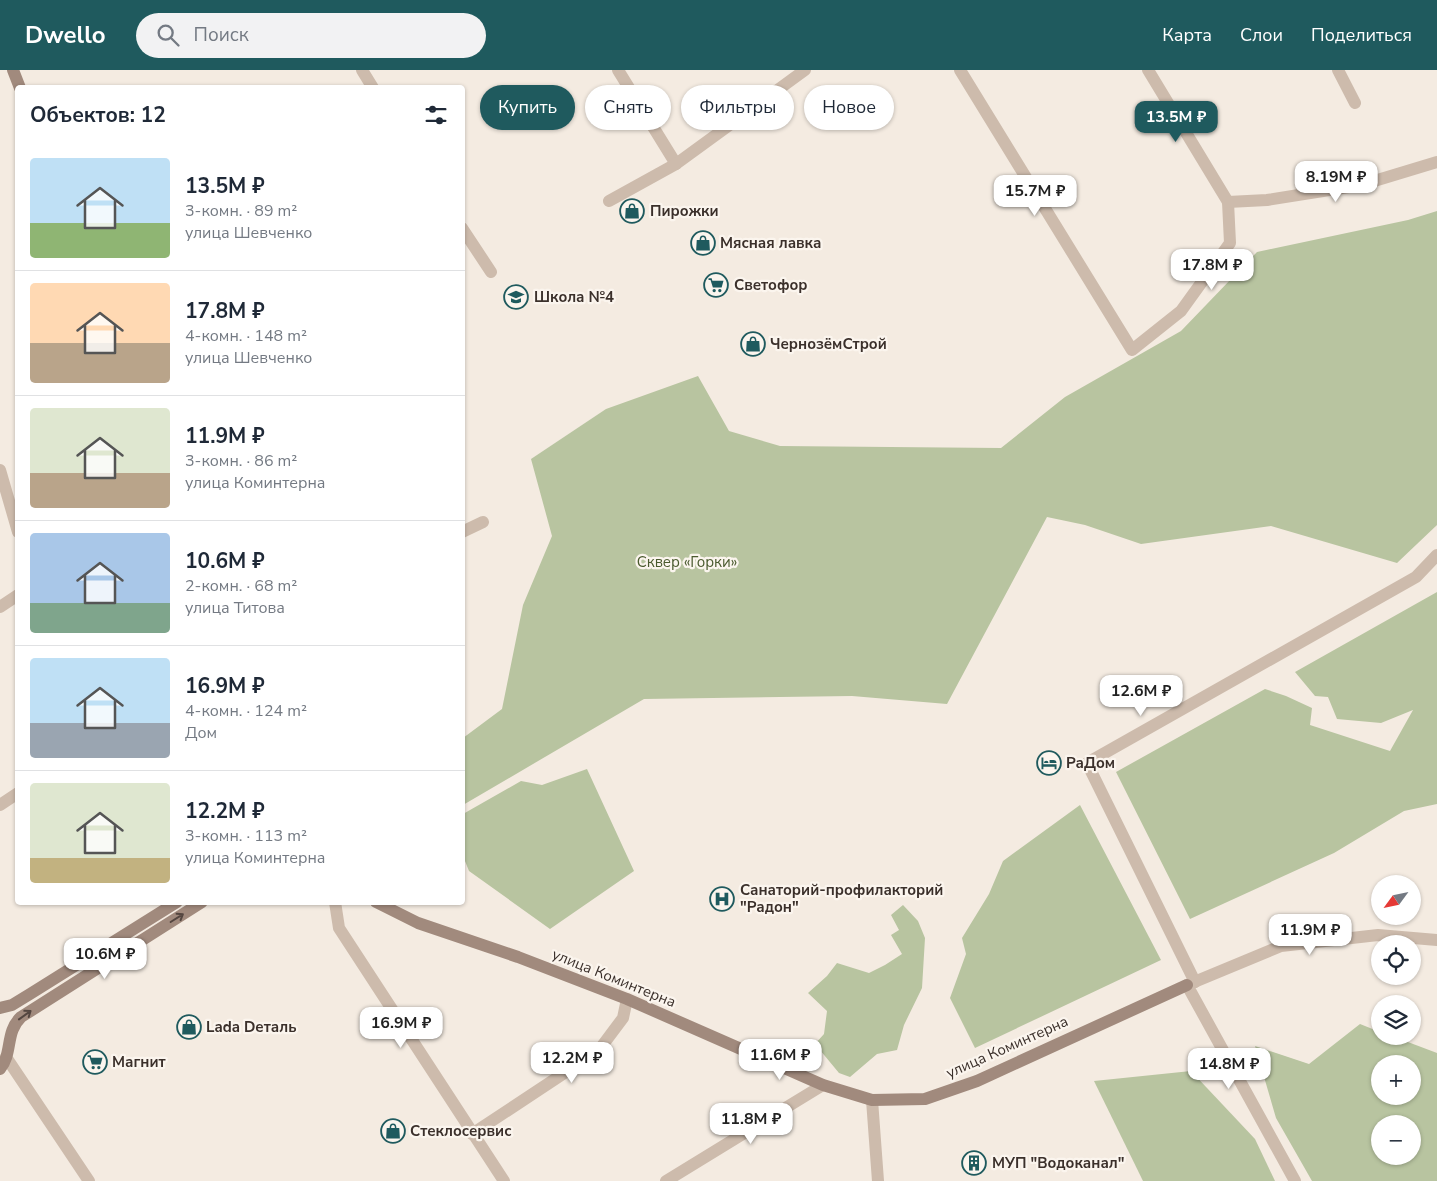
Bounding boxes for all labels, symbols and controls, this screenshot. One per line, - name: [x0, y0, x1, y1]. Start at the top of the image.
- search box: [136, 13, 486, 58]
- text: Dwello: [25, 19, 106, 51]
- icon: search: [154, 21, 182, 49]
- text: Поиск: [194, 22, 249, 48]
- text: Карта: [1162, 23, 1212, 47]
- text: Слои: [1240, 23, 1283, 47]
- text: Поделиться: [1311, 23, 1412, 47]
- chip: Купить: [480, 85, 575, 130]
- chip: Снять: [585, 85, 671, 130]
- chip: Фильтры: [681, 85, 794, 130]
- chip: Новое: [804, 85, 894, 130]
- pin: 13.5M ₽: [1130, 100, 1222, 143]
- text: Объектов: 12: [30, 101, 166, 129]
- icon: filters: [422, 101, 450, 129]
- text: 13.5M ₽: [1146, 106, 1206, 128]
- pin: 8.19M ₽: [1290, 160, 1382, 203]
- text: 8.19M ₽: [1306, 166, 1366, 188]
- text: 13.5M ₽: [185, 172, 265, 200]
- pin: 15.7M ₽: [989, 174, 1081, 217]
- icon: home: [70, 178, 130, 238]
- text: 15.7M ₽: [1005, 180, 1065, 202]
- shop icon: Пирожки: [619, 198, 645, 224]
- text: 3-комн. · 89 m²: [185, 200, 297, 222]
- place label: Пирожки: [650, 201, 718, 221]
- text: улица Шевченко: [185, 222, 312, 244]
- shop icon: Мясная лавка: [690, 230, 716, 256]
- place label: Мясная лавка: [720, 233, 821, 253]
- pin: 17.8M ₽: [1166, 248, 1258, 291]
- text: 17.8M ₽: [1182, 254, 1242, 276]
- supermarket icon: Светофор: [703, 272, 729, 298]
- place label: Светофор: [734, 275, 808, 295]
- school or university icon: Школа №4: [503, 284, 529, 310]
- place label: Школа №4: [534, 287, 614, 307]
- text: 17.8M ₽: [185, 297, 265, 325]
- icon: home: [70, 303, 130, 363]
- text: 4-комн. · 148 m²: [185, 325, 307, 347]
- shop icon: ЧернозёмСтрой: [740, 331, 766, 357]
- place label: ЧернозёмСтрой: [770, 334, 887, 354]
- text: улица Шевченко: [185, 347, 312, 369]
- text: 11.9M ₽: [185, 422, 265, 450]
- icon: home: [70, 428, 130, 488]
- text: 3-комн. · 86 m²: [185, 450, 297, 472]
- text: улица Коминтерна: [185, 472, 325, 494]
- text: 10.6M ₽: [185, 547, 265, 575]
- park label: Сквер «Горки»: [637, 552, 737, 572]
- icon: home: [70, 553, 130, 613]
- text: 2-комн. · 68 m²: [185, 575, 297, 597]
- text: улица Титова: [185, 597, 285, 619]
- text: 16.9M ₽: [185, 672, 265, 700]
- pin: 12.6M ₽: [1095, 674, 1187, 717]
- icon: home: [70, 678, 130, 738]
- text: 12.6M ₽: [1111, 680, 1171, 702]
- text: 4-комн. · 124 m²: [185, 700, 307, 722]
- text: Дом: [185, 722, 217, 744]
- hotel icon: РаДом: [1036, 750, 1062, 776]
- place label: РаДом: [1066, 753, 1115, 773]
- text: 12.2M ₽: [185, 797, 265, 825]
- icon: home: [70, 803, 130, 863]
- text: 3-комн. · 113 m²: [185, 825, 307, 847]
- text: улица Коминтерна: [185, 847, 325, 869]
- north arrow: [1371, 875, 1421, 925]
- map controls: [1371, 875, 1421, 1165]
- place label: Санаторий-профилакторий "Радон": [740, 880, 943, 917]
- hospital icon: Санаторий-профилакторий "Радон": [709, 886, 735, 912]
- one-way arrow: [170, 913, 184, 923]
- pin: 11.9M ₽: [1264, 914, 1356, 956]
- text: 11.9M ₽: [1280, 919, 1340, 941]
- button: locate: [1371, 935, 1421, 985]
- pin: 10.6M ₽: [59, 938, 151, 980]
- text: 10.6M ₽: [75, 943, 135, 965]
- street label: улица Коминтерна: [549, 944, 679, 1012]
- button: layers: [1371, 995, 1421, 1045]
- pin: 16.9M ₽: [355, 1006, 447, 1049]
- one-way arrow: [18, 1010, 32, 1020]
- street label: улица Коминтерна: [943, 1011, 1071, 1083]
- text: 16.9M ₽: [371, 1012, 431, 1034]
- shop icon: Lada Dеталь: [176, 1014, 202, 1040]
- place label: Lada Dеталь: [206, 1017, 296, 1037]
- pin: 11.6M ₽: [734, 1038, 826, 1081]
- pin: 12.2M ₽: [526, 1042, 618, 1084]
- text: 11.6M ₽: [750, 1044, 810, 1066]
- text: 12.2M ₽: [542, 1047, 602, 1069]
- pin: 14.8M ₽: [1183, 1048, 1275, 1090]
- supermarket icon: Магнит: [82, 1049, 108, 1075]
- place label: Магнит: [112, 1052, 166, 1072]
- text: 14.8M ₽: [1199, 1053, 1259, 1075]
- button: +: [1371, 1055, 1421, 1105]
- pin: 11.8M ₽: [705, 1102, 797, 1145]
- text: 11.8M ₽: [721, 1108, 781, 1130]
- button: −: [1371, 1115, 1421, 1165]
- shop icon: Стеклосервис: [380, 1118, 406, 1144]
- place label: Стеклосервис: [410, 1121, 511, 1141]
- building icon: МУП "Водоканал": [961, 1150, 987, 1176]
- place label: МУП "Водоканал": [992, 1153, 1124, 1173]

